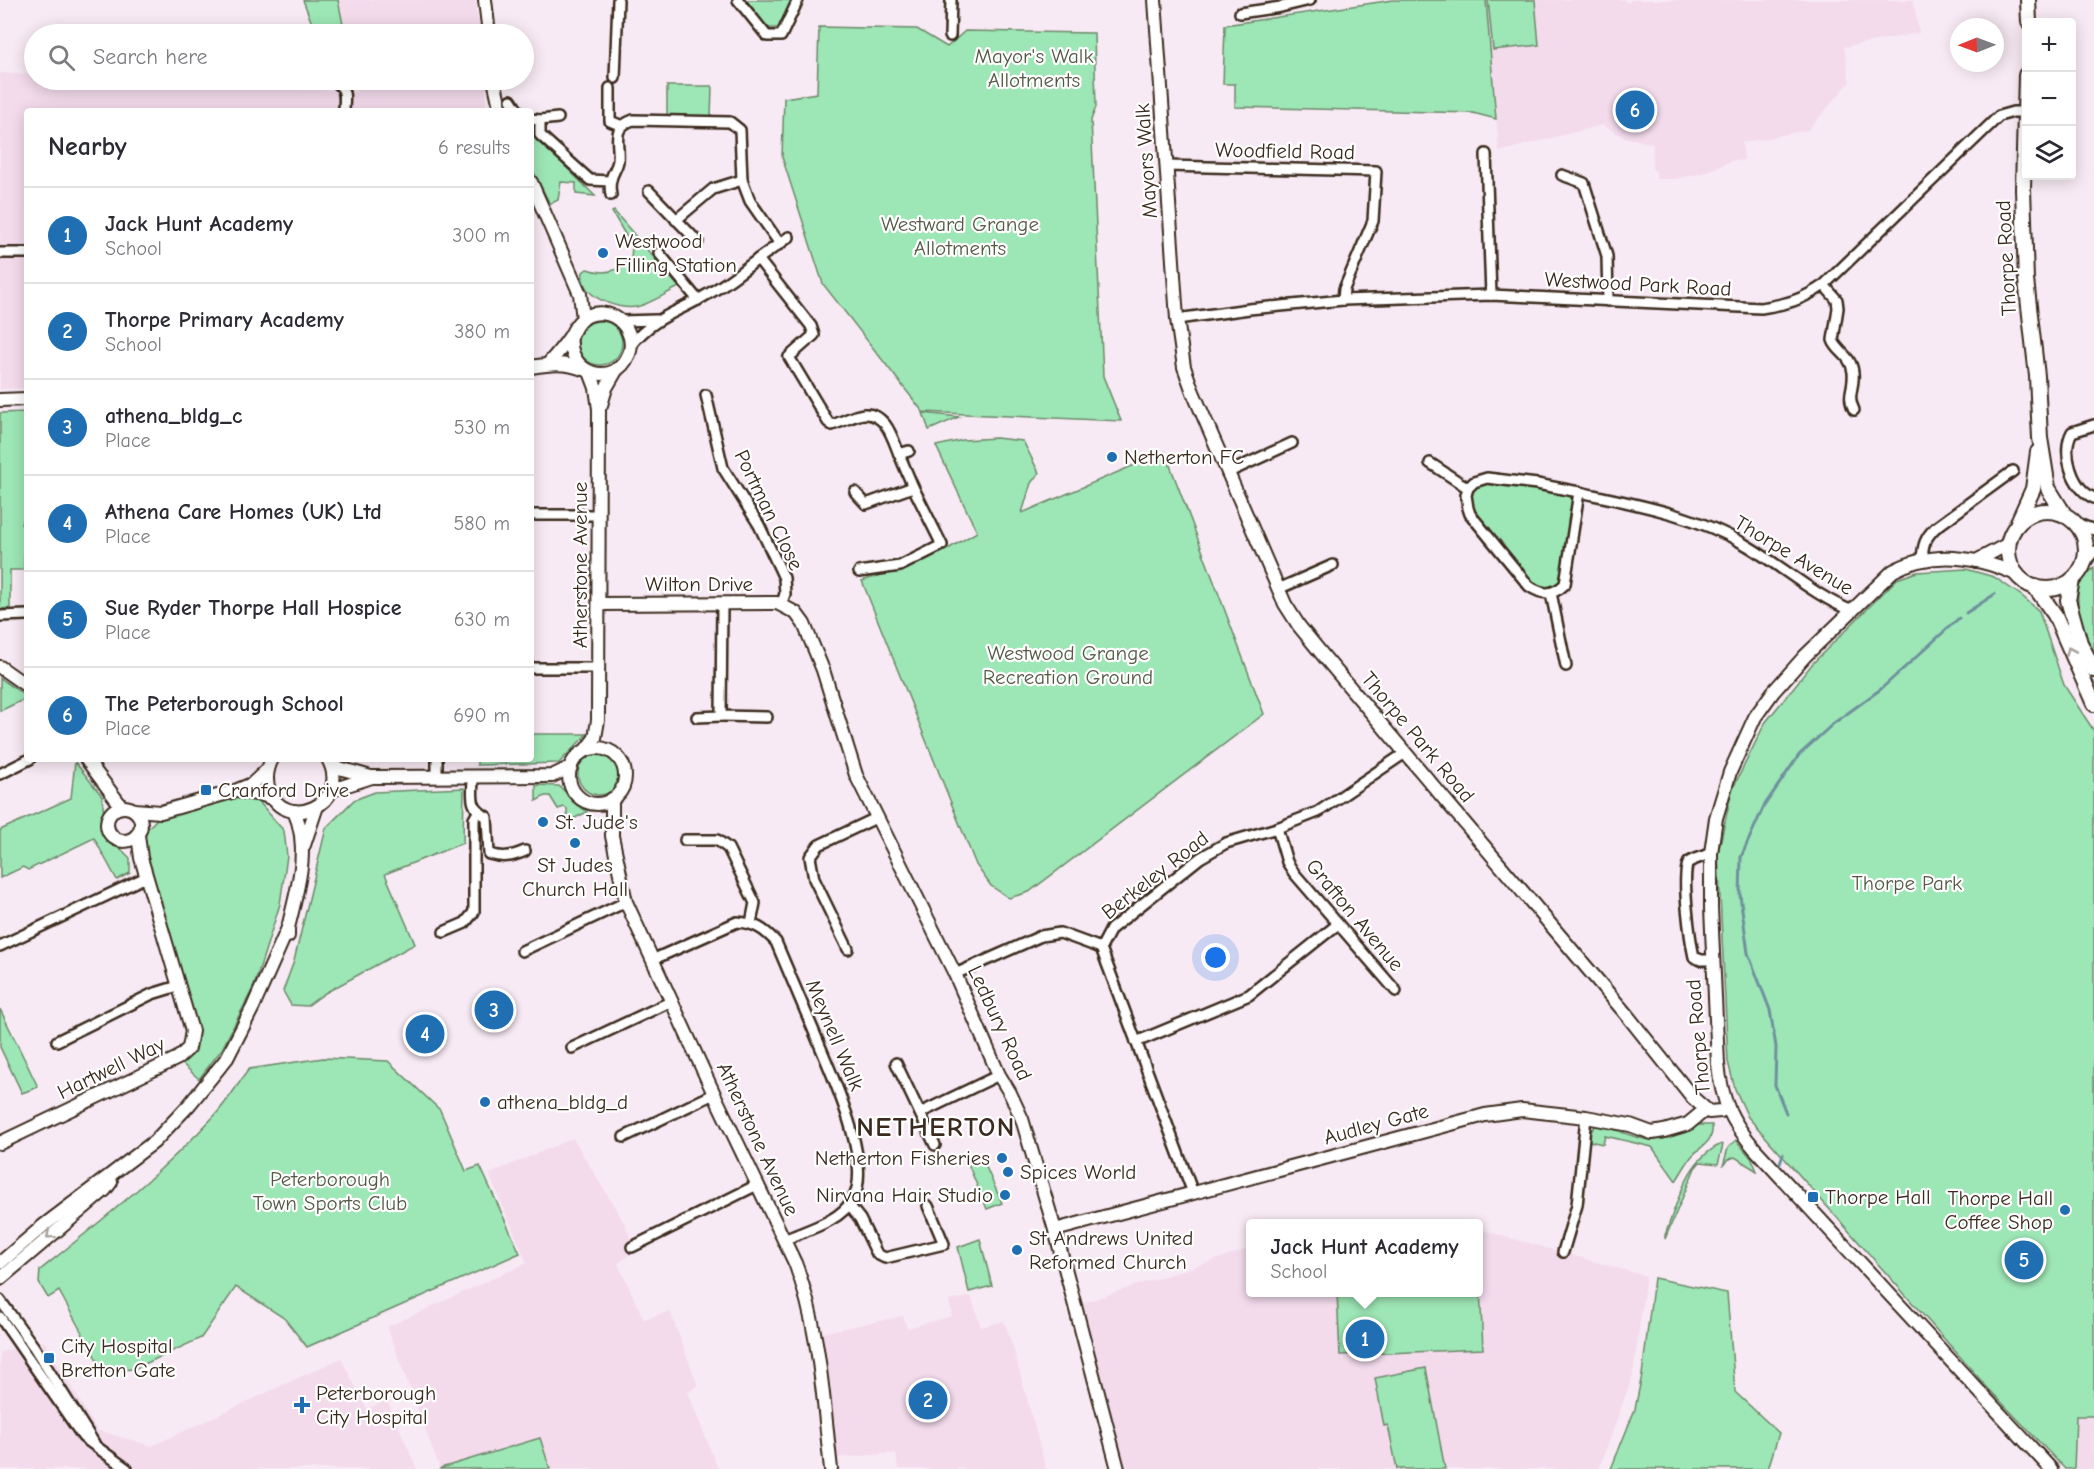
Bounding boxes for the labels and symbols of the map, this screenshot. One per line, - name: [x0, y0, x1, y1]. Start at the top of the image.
- north arrow: [1950, 18, 2004, 72]
- park label: Mayor's Walk Allotments: [974, 44, 1094, 92]
- pin: 6: [1616, 88, 1654, 132]
- street label: Mayors Walk: [1130, 103, 1162, 219]
- street label: Woodfield Road: [1215, 138, 1355, 164]
- street label: Thorpe Road: [1991, 200, 2021, 316]
- park label: Westward Grange Allotments: [881, 212, 1039, 260]
- place label: Westwood Filling Station: [615, 229, 737, 277]
- marker: Westwood Filling Station: [596, 246, 610, 260]
- street label: Westwood Park Road: [1544, 267, 1732, 301]
- place label: Netherton FC: [1124, 445, 1244, 469]
- street label: Portman Close: [730, 446, 808, 574]
- marker: Netherton FC: [1105, 450, 1119, 464]
- street label: Atherstone Avenue: [568, 482, 592, 648]
- street label: Thorpe Avenue: [1730, 510, 1858, 600]
- street label: Wilton Drive: [645, 572, 753, 596]
- park label: Westwood Grange Recreation Ground: [983, 641, 1153, 689]
- one-way arrow: [2065, 647, 2077, 658]
- street label: Thorpe Park Road: [1356, 667, 1480, 807]
- place label: Cranford Drive: [218, 778, 349, 802]
- marker: Cranford Drive: [199, 783, 213, 797]
- place label: St. Jude's: [555, 810, 638, 834]
- marker: St. Jude's: [536, 815, 550, 829]
- street label: Berkeley Road: [1097, 826, 1213, 924]
- marker: St Judes Church Hall: [568, 836, 582, 850]
- place label: St Judes Church Hall: [522, 853, 628, 901]
- street label: Grafton Avenue: [1301, 854, 1409, 976]
- park label: Thorpe Park: [1852, 871, 1962, 895]
- your location: [1201, 943, 1230, 972]
- street label: Ledbury Road: [963, 962, 1037, 1084]
- street label: Meynell Walk: [801, 976, 869, 1094]
- street label: Thorpe Road: [1681, 978, 1715, 1096]
- pin: 3: [474, 988, 514, 1032]
- pin: 4: [406, 1012, 444, 1056]
- street label: Hartwell Way: [53, 1031, 169, 1104]
- street label: Atherstone Avenue: [712, 1058, 804, 1220]
- place label: athena_bldg_d: [497, 1090, 628, 1114]
- marker: athena_bldg_d: [478, 1095, 492, 1109]
- street label: Audley Gate: [1321, 1099, 1431, 1149]
- district label: NETHERTON: [856, 1112, 1016, 1143]
- place label: Netherton Fisheries: [815, 1146, 990, 1170]
- marker: Netherton Fisheries: [995, 1151, 1009, 1165]
- place label: Spices World: [1020, 1160, 1136, 1184]
- marker: Spices World: [1001, 1165, 1015, 1179]
- park label: Peterborough Town Sports Club: [253, 1167, 407, 1215]
- place label: Nirvana Hair Studio: [816, 1183, 993, 1207]
- place label: Thorpe Hall: [1825, 1185, 1931, 1209]
- place label: Thorpe Hall Coffee Shop: [1945, 1186, 2053, 1234]
- marker: Nirvana Hair Studio: [998, 1188, 1012, 1202]
- marker: Thorpe Hall: [1806, 1190, 1820, 1204]
- marker: Thorpe Hall Coffee Shop: [2058, 1203, 2072, 1217]
- place label: St Andrews United Reformed Church: [1029, 1226, 1193, 1274]
- one-way arrow: [46, 1228, 57, 1239]
- pin: 5: [2004, 1238, 2044, 1282]
- marker: St Andrews United Reformed Church: [1010, 1243, 1024, 1257]
- pin: 1: [1346, 1316, 1384, 1362]
- place label: City Hospital Bretton Gate: [61, 1334, 175, 1382]
- marker: City Hospital Bretton Gate: [42, 1351, 56, 1365]
- pin: 2: [908, 1378, 948, 1422]
- place label: Peterborough City Hospital: [316, 1381, 436, 1429]
- marker: Peterborough City Hospital: [293, 1396, 311, 1414]

